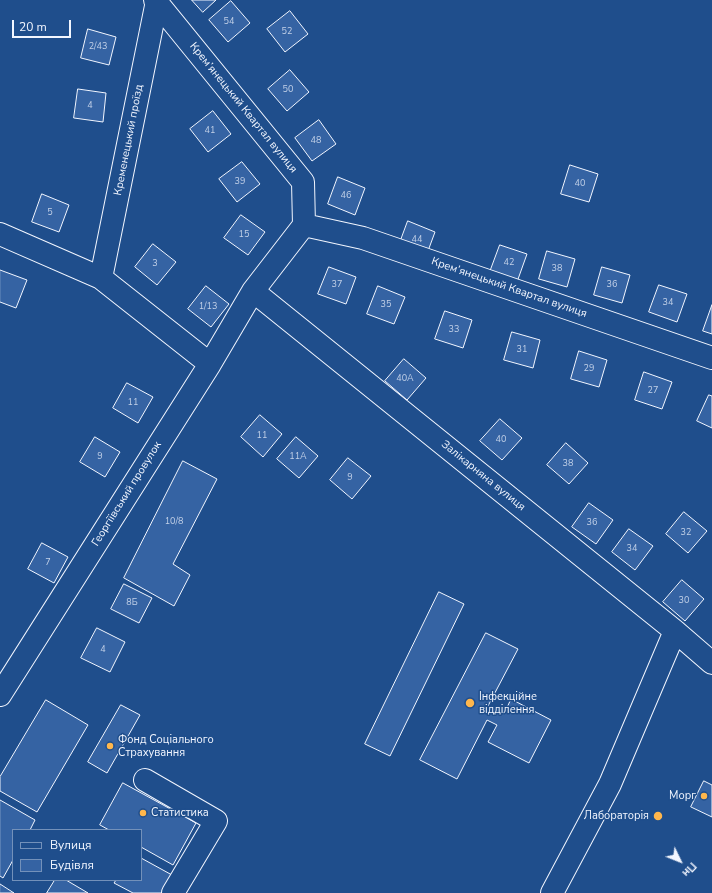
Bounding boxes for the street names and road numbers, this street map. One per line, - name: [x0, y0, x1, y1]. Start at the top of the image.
- street label: Крем’янецький Квартал вулиця: [186, 40, 300, 176]
- street label: Кременецький проїзд: [112, 83, 146, 197]
- street label: Крем’янецький Квартал вулиця: [429, 255, 589, 321]
- street label: Залікарняна вулиця: [438, 438, 528, 514]
- street label: Георгіївський провулок: [89, 439, 165, 549]

